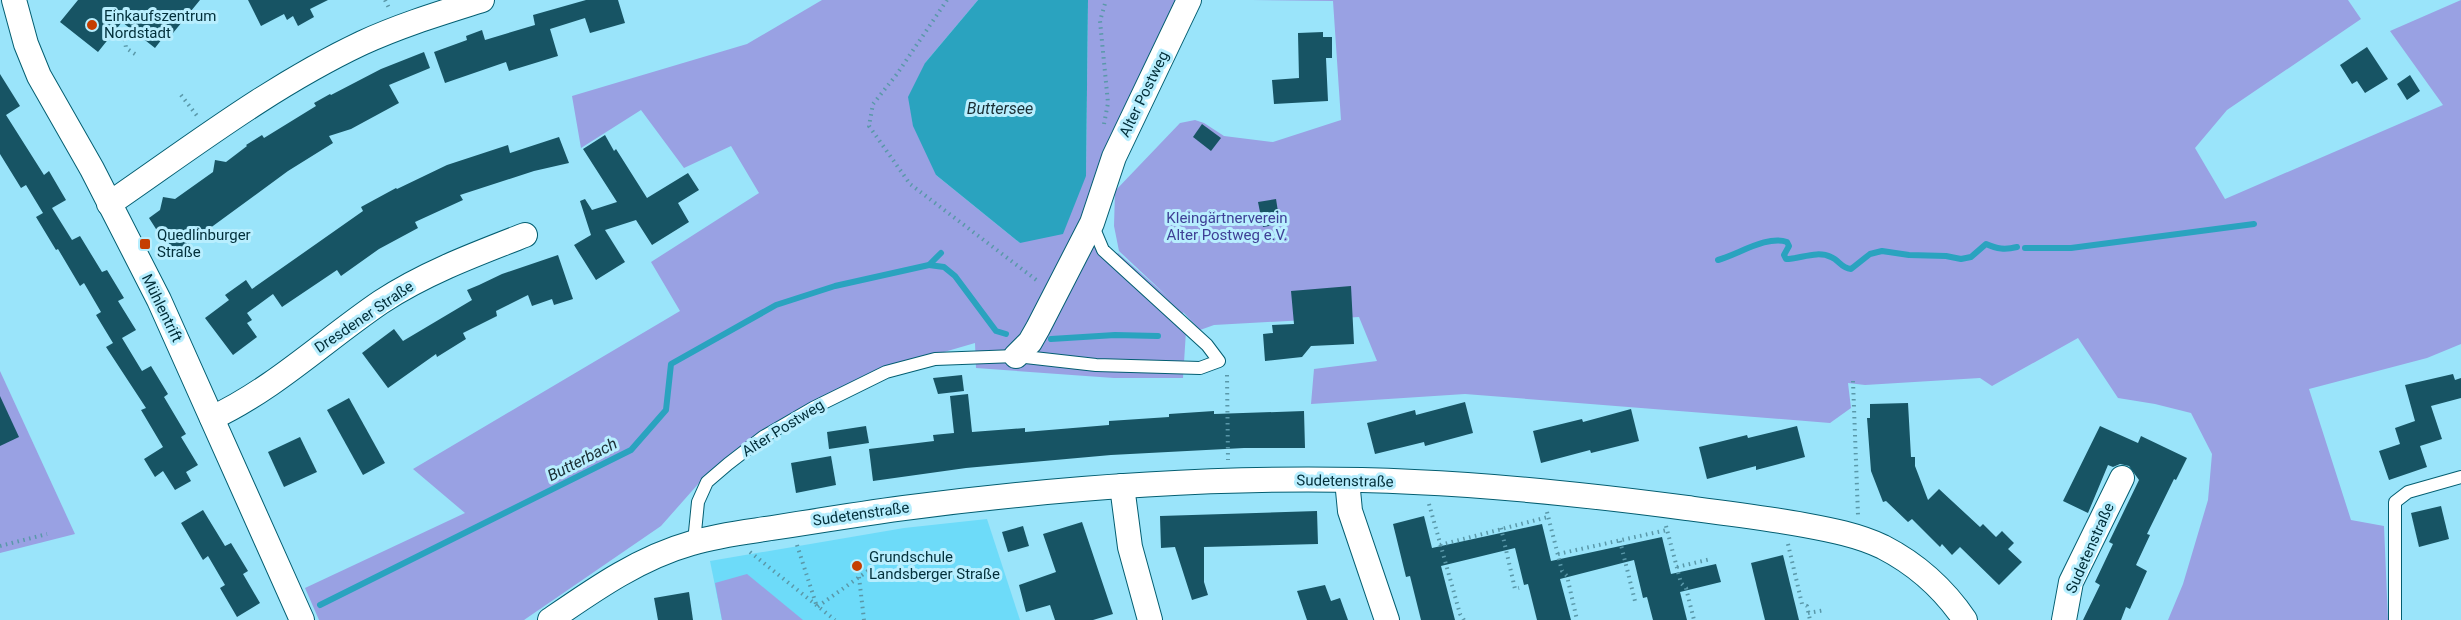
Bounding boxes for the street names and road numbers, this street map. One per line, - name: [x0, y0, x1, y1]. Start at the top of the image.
- street label: Alter Postweg: [1115, 48, 1173, 140]
- street label: Mühlentrift: [138, 271, 186, 345]
- street label: Dresdener Straße: [311, 277, 417, 357]
- street label: Alter Postweg: [739, 396, 827, 460]
- street label: Sudetenstraße: [1296, 471, 1394, 491]
- street label: Sudetenstraße: [812, 498, 910, 530]
- street label: Sudetenstraße: [2062, 500, 2118, 596]

